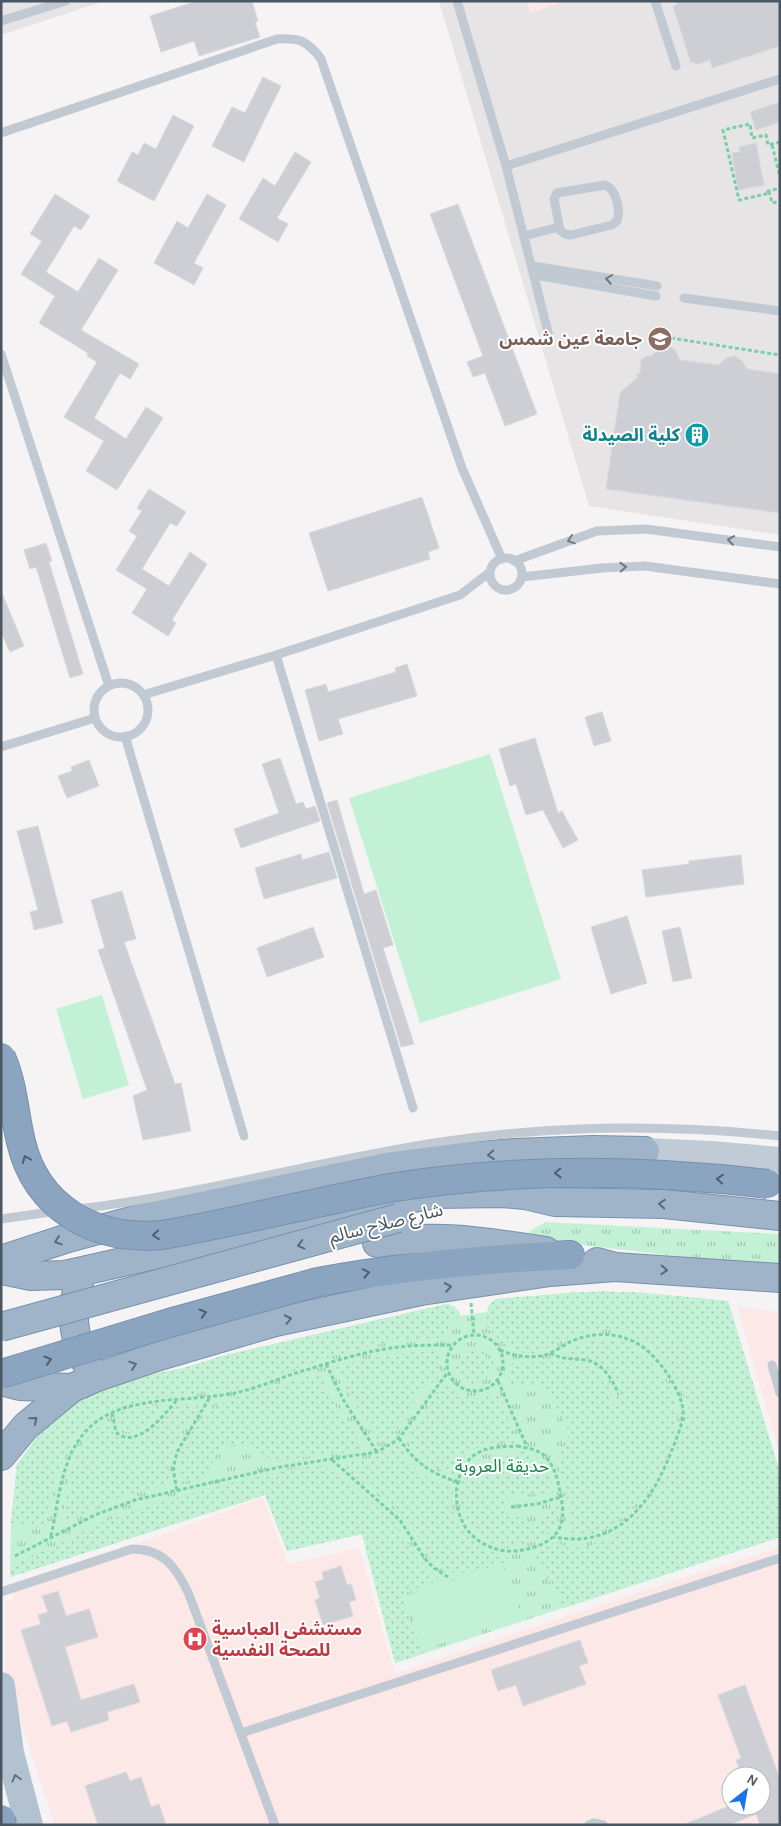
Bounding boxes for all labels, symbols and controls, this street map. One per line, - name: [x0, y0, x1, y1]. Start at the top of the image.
- one-way arrow: [605, 274, 614, 284]
- school or university icon: جامعة عين شمس: [647, 326, 673, 352]
- place label: جامعة عين شمس: [499, 328, 642, 350]
- building icon: كلية الصيدلة: [684, 422, 710, 448]
- place label: كلية الصيدلة: [582, 424, 681, 446]
- one-way arrow: [568, 534, 576, 544]
- one-way arrow: [727, 536, 736, 546]
- one-way arrow: [619, 561, 627, 572]
- one-way arrow: [487, 1149, 495, 1160]
- one-way arrow: [22, 1155, 32, 1163]
- one-way arrow: [553, 1168, 561, 1178]
- one-way arrow: [716, 1173, 724, 1184]
- street label: شارع صلاح سالم: [327, 1198, 446, 1251]
- one-way arrow: [657, 1199, 665, 1210]
- one-way arrow: [152, 1229, 160, 1240]
- one-way arrow: [54, 1235, 63, 1245]
- one-way arrow: [297, 1239, 305, 1249]
- one-way arrow: [660, 1265, 668, 1276]
- one-way arrow: [362, 1268, 371, 1279]
- one-way arrow: [443, 1282, 452, 1292]
- one-way arrow: [199, 1308, 208, 1319]
- one-way arrow: [284, 1314, 293, 1325]
- one-way arrow: [43, 1355, 51, 1365]
- one-way arrow: [128, 1361, 136, 1371]
- one-way arrow: [28, 1416, 37, 1425]
- park label: حديقة العروبة: [455, 1455, 549, 1477]
- place label: مستشفى العباسية للصحة النفسية: [212, 1618, 362, 1661]
- hospital icon: مستشفى العباسية للصحة النفسية: [182, 1626, 208, 1652]
- north arrow: [721, 1766, 771, 1816]
- text: N: [744, 1770, 761, 1790]
- one-way arrow: [12, 1774, 22, 1782]

